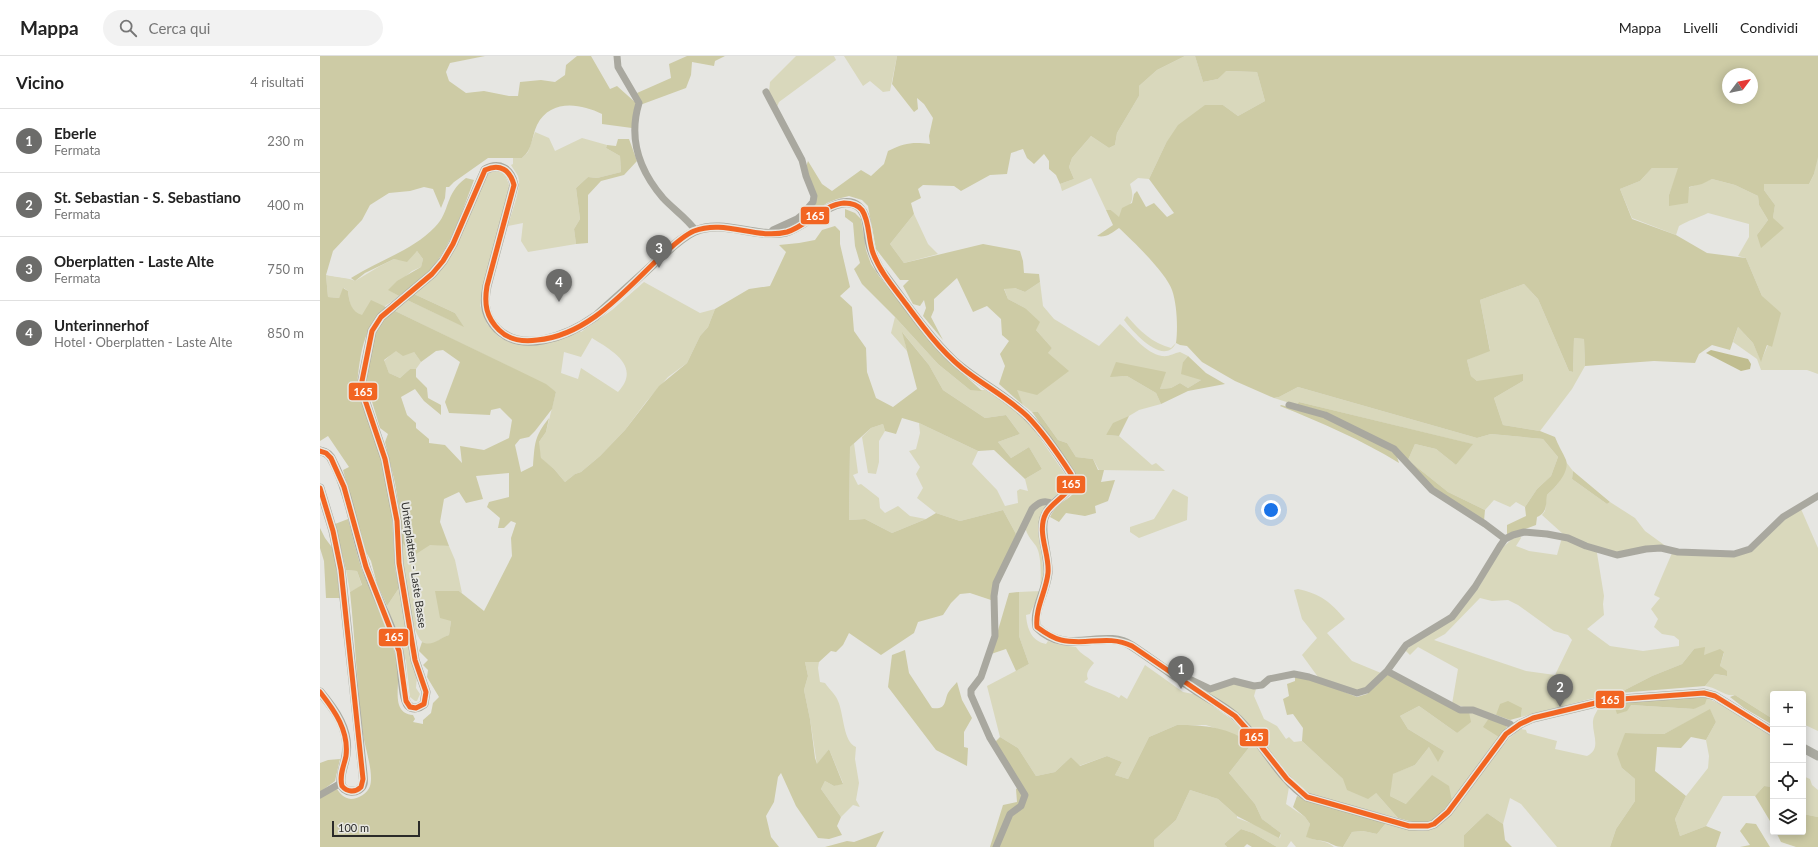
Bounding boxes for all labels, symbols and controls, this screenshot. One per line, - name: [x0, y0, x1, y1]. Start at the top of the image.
- search box: [103, 10, 383, 46]
- text: Mappa: [20, 16, 79, 39]
- icon: search: [117, 17, 139, 39]
- text: Cerca qui: [149, 19, 210, 37]
- text: Mappa: [1619, 19, 1661, 36]
- text: Livelli: [1683, 19, 1718, 36]
- text: Condividi: [1740, 19, 1798, 36]
- north arrow: [1722, 68, 1758, 104]
- text: Vicino: [16, 72, 64, 93]
- text: 4 risultati: [250, 74, 304, 90]
- text: Eberle: [54, 124, 96, 142]
- text: 1: [25, 133, 33, 149]
- text: 230 m: [267, 133, 304, 149]
- text: Fermata: [54, 142, 101, 158]
- text: St. Sebastian - S. Sebastiano: [54, 188, 241, 206]
- text: 2: [25, 197, 33, 213]
- text: 400 m: [267, 197, 304, 213]
- text: Fermata: [54, 206, 101, 222]
- line badge: 165: [800, 206, 830, 225]
- text: 165: [805, 209, 825, 222]
- pin: 3: [646, 235, 672, 268]
- text: Oberplatten - Laste Alte: [54, 252, 214, 270]
- text: 3: [25, 261, 33, 277]
- text: 750 m: [267, 261, 304, 277]
- pin: 4: [546, 269, 572, 302]
- text: Fermata: [54, 270, 101, 286]
- text: Unterinnerhof: [54, 316, 149, 334]
- text: 4: [25, 325, 33, 341]
- text: 850 m: [267, 325, 304, 341]
- text: Hotel · Oberplatten - Laste Alte: [54, 334, 232, 350]
- line badge: 165: [348, 382, 378, 401]
- text: 165: [353, 385, 373, 398]
- line badge: 165: [1056, 475, 1086, 494]
- text: 165: [1061, 477, 1081, 490]
- your location: [1261, 500, 1281, 520]
- street label: Unterplatten - Laste Basse: [399, 501, 430, 629]
- line badge: 165: [378, 628, 409, 647]
- text: 165: [384, 630, 404, 643]
- pin: 1: [1168, 656, 1194, 689]
- pin: 2: [1547, 674, 1573, 707]
- line badge: 165: [1595, 690, 1625, 709]
- map controls: [1770, 691, 1806, 835]
- button: +: [1770, 691, 1806, 727]
- text: 165: [1600, 693, 1620, 706]
- button: −: [1770, 727, 1806, 763]
- line badge: 165: [1239, 728, 1269, 747]
- text: 165: [1244, 730, 1264, 743]
- button: locate: [1770, 763, 1806, 799]
- button: layers: [1770, 799, 1806, 835]
- scale bar: [332, 819, 420, 838]
- text: 100 m: [338, 821, 369, 834]

